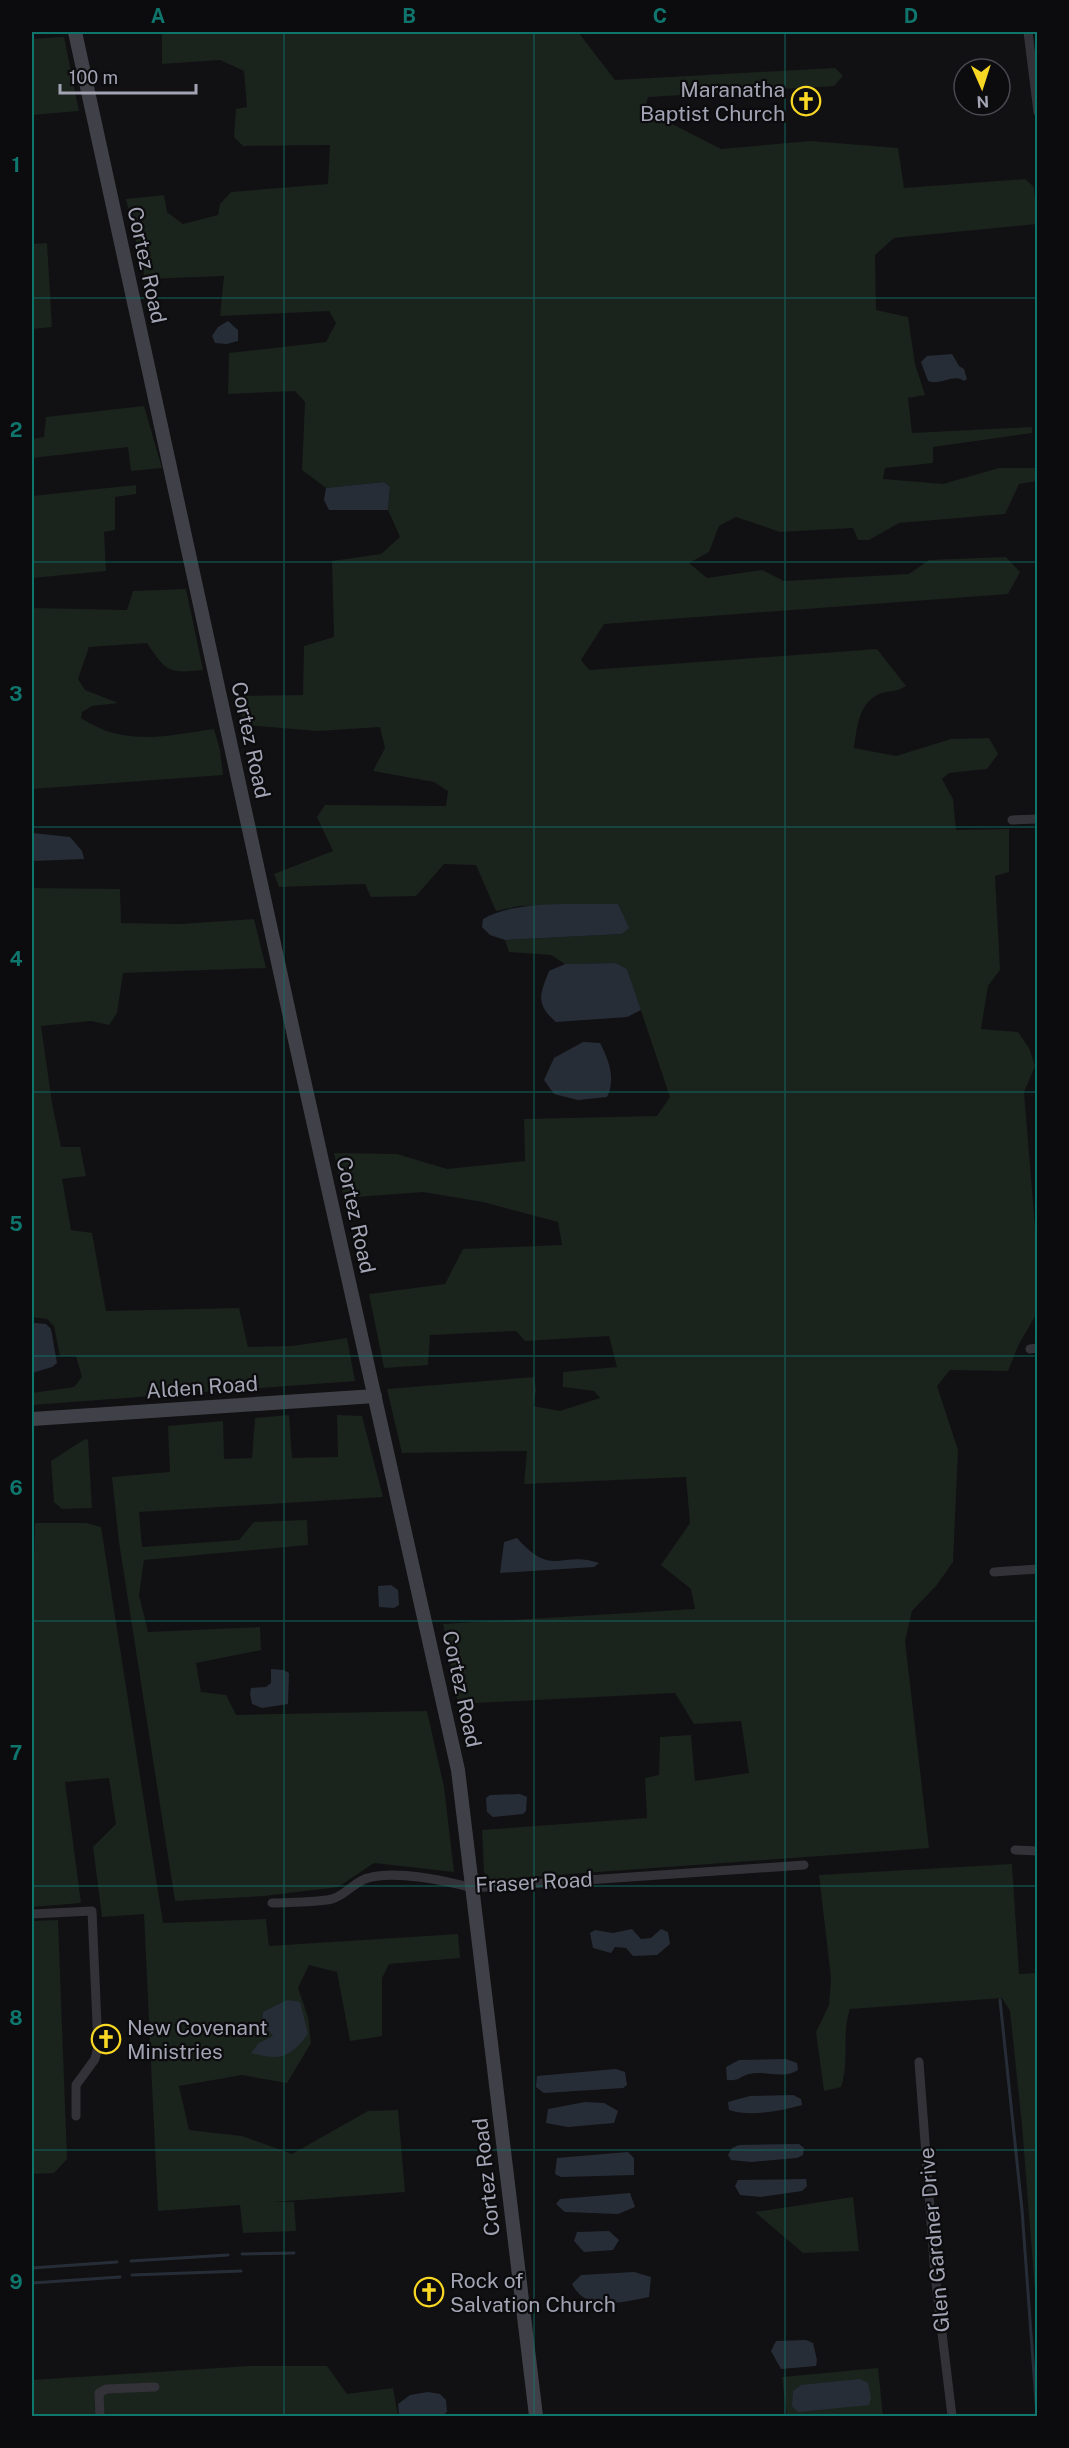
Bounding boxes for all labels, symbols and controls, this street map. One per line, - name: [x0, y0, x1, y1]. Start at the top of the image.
- text: A: [151, 4, 165, 28]
- text: B: [402, 4, 416, 28]
- text: C: [653, 4, 667, 28]
- text: D: [904, 4, 918, 28]
- scale bar: [60, 57, 196, 95]
- north arrow: [952, 57, 1012, 117]
- text: 100 m: [69, 67, 118, 88]
- place label: Maranatha Baptist Church: [640, 77, 785, 126]
- church icon: Maranatha Baptist Church: [790, 85, 822, 117]
- text: N: [976, 92, 990, 111]
- text: 1: [12, 153, 20, 177]
- street label: Cortez Road: [122, 204, 172, 326]
- text: 2: [10, 418, 22, 442]
- street label: Cortez Road: [226, 679, 276, 801]
- text: 3: [9, 682, 23, 706]
- text: 4: [9, 947, 23, 971]
- street label: Cortez Road: [331, 1154, 381, 1276]
- text: 5: [9, 1212, 23, 1236]
- street label: Alden Road: [145, 1371, 259, 1403]
- text: 6: [9, 1476, 23, 1500]
- street label: Cortez Road: [437, 1628, 487, 1750]
- text: 7: [10, 1741, 22, 1765]
- street label: Fraser Road: [475, 1866, 593, 1898]
- text: 8: [9, 2006, 23, 2030]
- place label: New Covenant Ministries: [127, 2015, 268, 2064]
- church icon: New Covenant Ministries: [90, 2023, 122, 2055]
- street label: Cortez Road: [467, 2117, 505, 2237]
- street label: Glen Gardner Drive: [913, 2146, 955, 2334]
- place label: Rock of Salvation Church: [450, 2268, 616, 2317]
- text: 9: [9, 2270, 23, 2294]
- church icon: Rock of Salvation Church: [413, 2276, 445, 2308]

